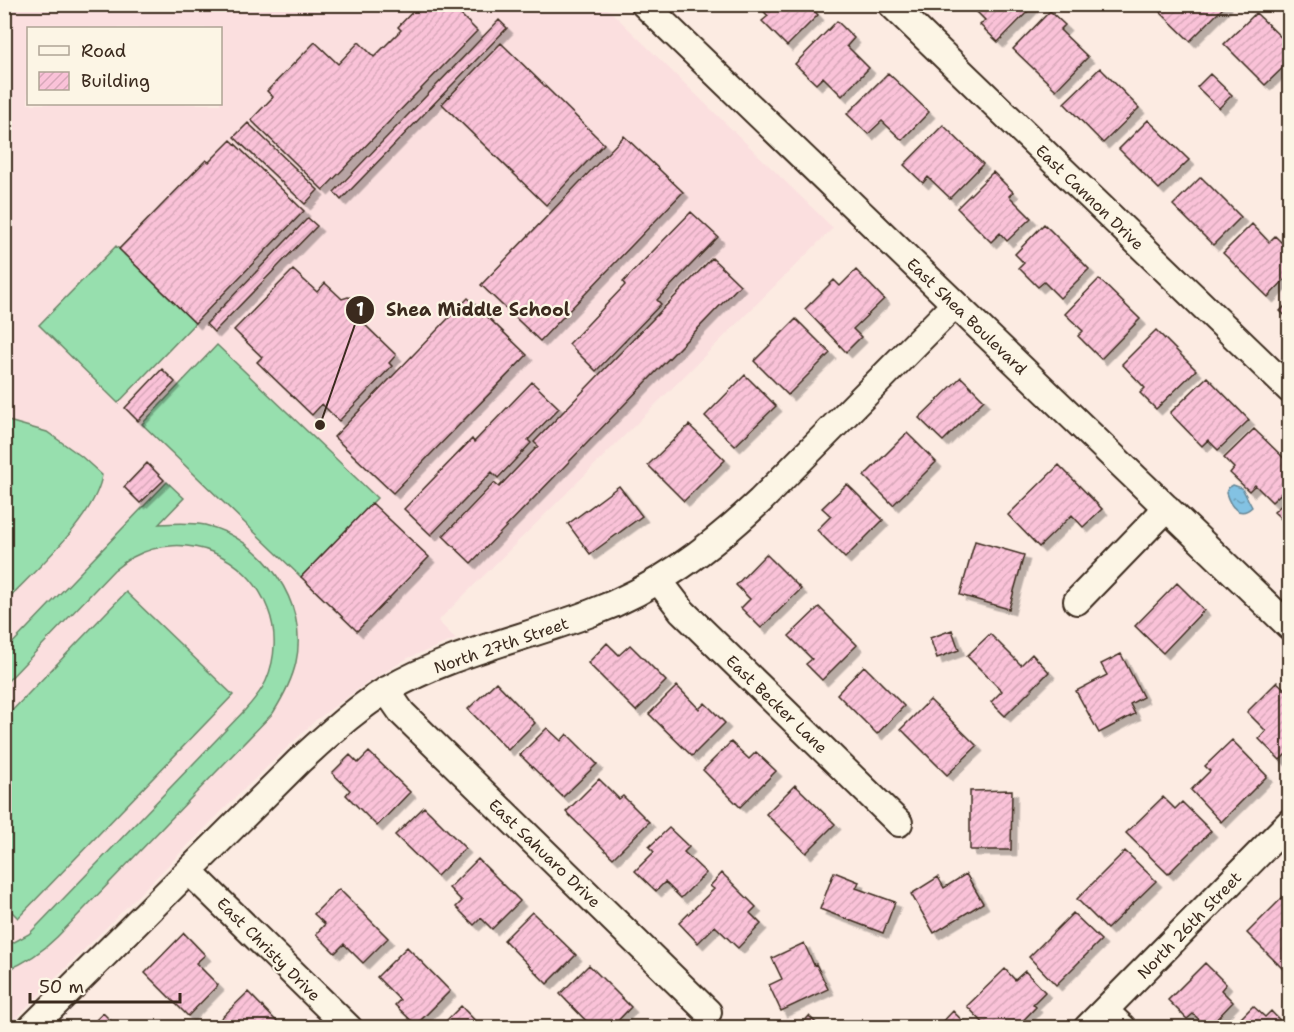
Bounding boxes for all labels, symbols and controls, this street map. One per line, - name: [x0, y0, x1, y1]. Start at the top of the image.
- legend: [27, 27, 222, 105]
- text: Road: [81, 39, 126, 63]
- text: Building: [81, 69, 150, 93]
- street label: East Cannon Drive: [1031, 140, 1148, 255]
- street label: East Shea Boulevard: [902, 253, 1031, 379]
- callout: Shea Middle School: [345, 292, 582, 328]
- text: 1: [356, 298, 364, 322]
- text: Shea Middle School: [386, 298, 570, 322]
- street label: North 27th Street: [431, 613, 571, 678]
- street label: East Becker Lane: [721, 650, 832, 758]
- street label: East Sahuaro Drive: [484, 794, 605, 912]
- street label: North 26th Street: [1133, 867, 1246, 983]
- street label: East Christy Drive: [212, 893, 325, 1006]
- scale bar: [30, 966, 180, 1004]
- text: 50 m: [39, 975, 84, 999]

